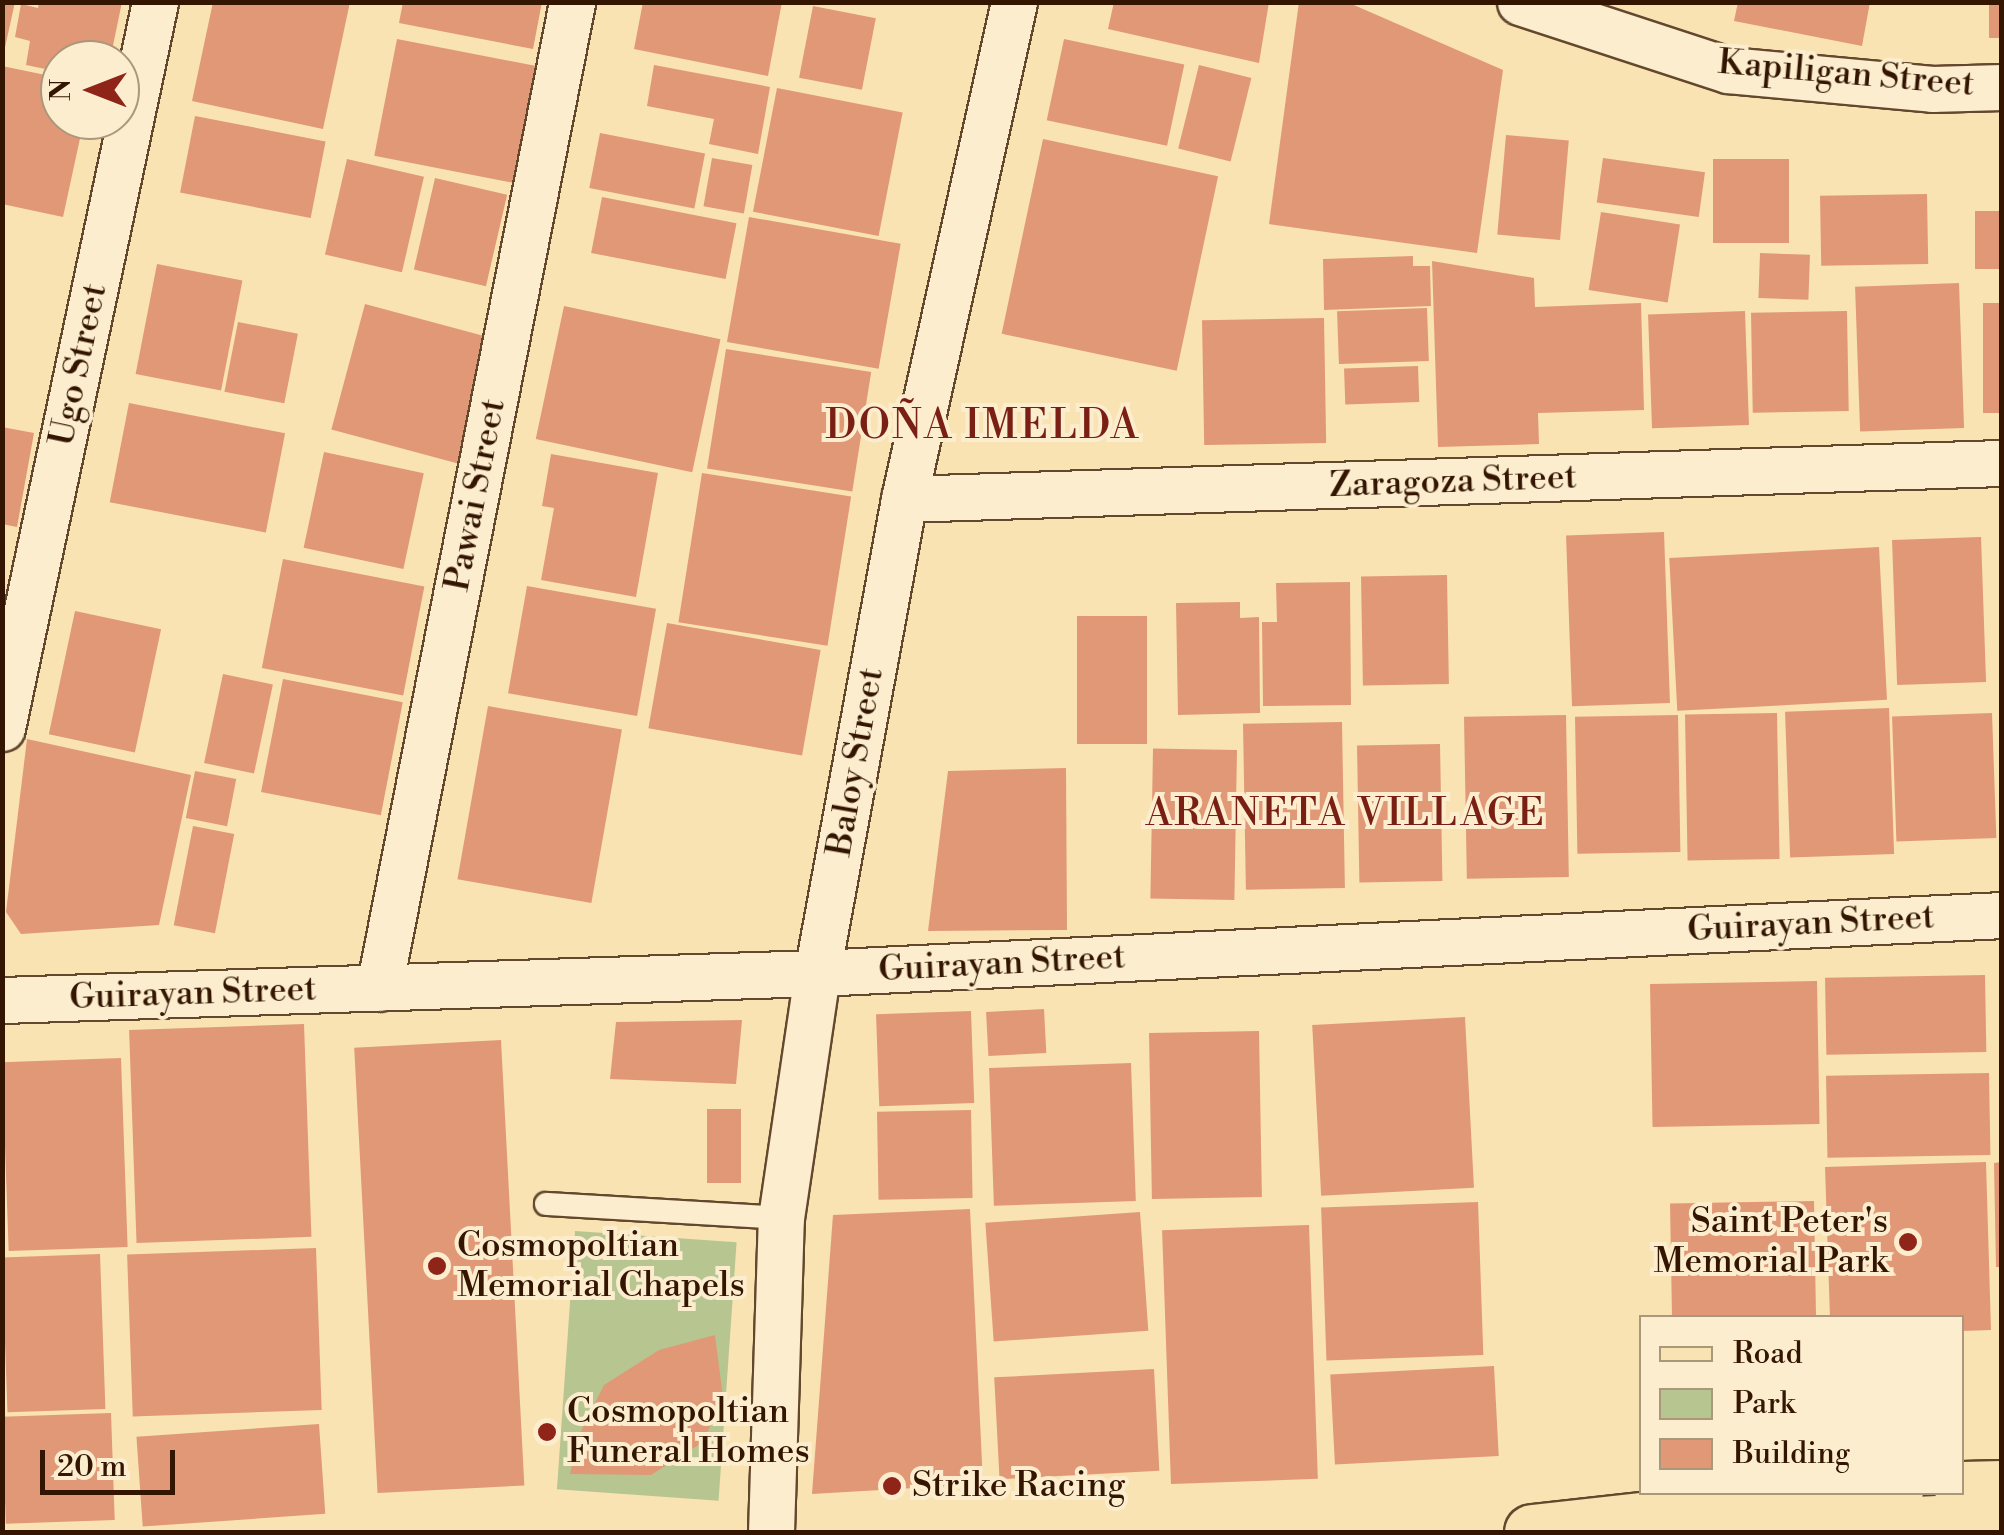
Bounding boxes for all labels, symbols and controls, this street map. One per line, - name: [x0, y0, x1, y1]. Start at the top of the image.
- north arrow: [40, 40, 140, 140]
- street label: Kapiligan Street: [1716, 42, 1976, 106]
- text: N: [44, 79, 79, 101]
- street label: Ugo Street: [41, 280, 117, 450]
- street label: Pawai Street: [437, 395, 515, 595]
- district label: DOÑA IMELDA: [825, 402, 1141, 450]
- street label: Zaragoza Street: [1328, 457, 1578, 507]
- street label: Baloy Street: [819, 664, 893, 860]
- district label: ARANETA VILLAGE: [1146, 791, 1546, 837]
- street label: Guirayan Street: [1686, 897, 1936, 951]
- street label: Guirayan Street: [877, 937, 1127, 991]
- street label: Guirayan Street: [69, 969, 317, 1019]
- place label: Saint Peter's Memorial Park: [1654, 1201, 1888, 1283]
- place label: Cosmopoltian Memorial Chapels: [457, 1225, 745, 1307]
- marker: Saint Peter's Memorial Park: [1897, 1231, 1919, 1253]
- marker: Cosmopoltian Memorial Chapels: [426, 1255, 448, 1277]
- legend: [1639, 1315, 1964, 1495]
- text: Road: [1733, 1335, 1803, 1373]
- text: Park: [1733, 1385, 1795, 1423]
- place label: Cosmopoltian Funeral Homes: [567, 1391, 810, 1473]
- marker: Cosmopoltian Funeral Homes: [536, 1421, 558, 1443]
- scale bar: [45, 1430, 180, 1492]
- text: Building: [1733, 1435, 1850, 1473]
- text: 20 m: [57, 1448, 126, 1486]
- place label: Strike Racing: [912, 1465, 1126, 1507]
- marker: Strike Racing: [881, 1475, 903, 1497]

